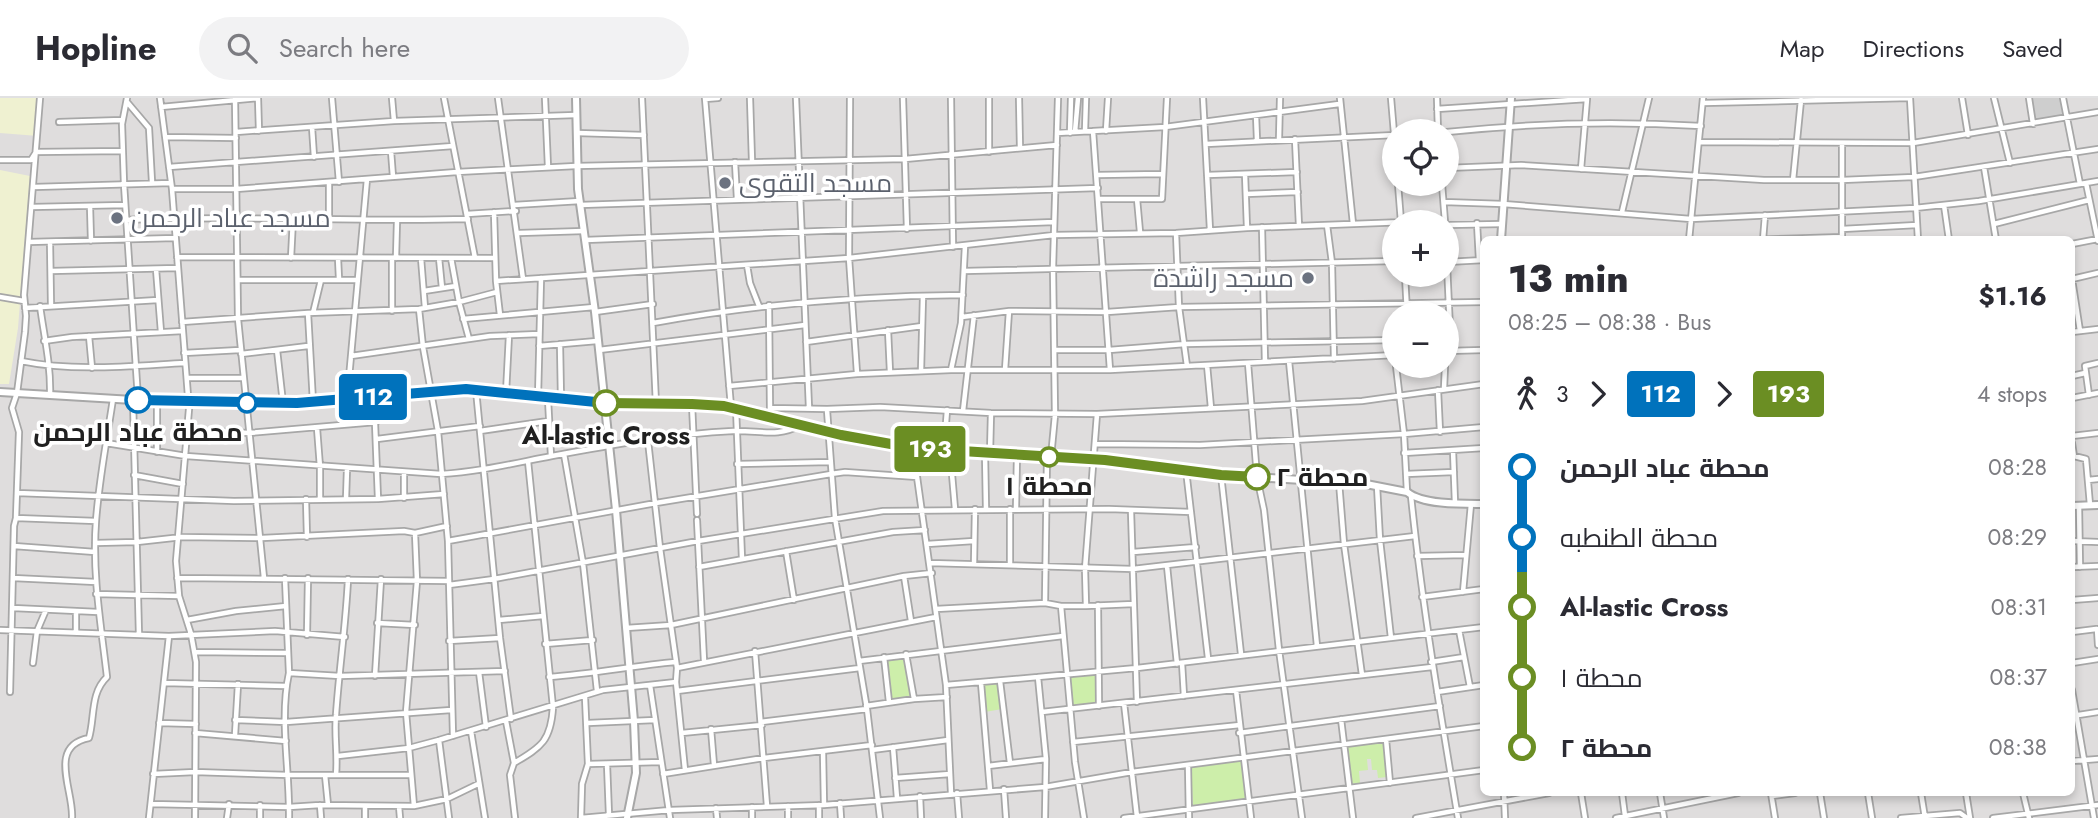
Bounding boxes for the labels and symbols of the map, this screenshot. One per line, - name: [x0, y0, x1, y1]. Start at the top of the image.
- place label: مسجد التقوى: [739, 164, 892, 202]
- marker: مسجد التقوى: [717, 175, 733, 191]
- place label: مسجد عباد الرحمن: [131, 199, 331, 237]
- marker: مسجد عباد الرحمن: [109, 210, 125, 226]
- place label: مسجد راشدة: [1153, 259, 1294, 297]
- marker: مسجد راشدة: [1300, 270, 1316, 286]
- line badge: 112: [333, 374, 413, 420]
- marker: محطة عباد الرحمن: [125, 387, 151, 413]
- marker: Al-lastic Cross: [593, 390, 619, 416]
- unlabelled marker: [237, 393, 257, 413]
- place label: محطة عباد الرحمن: [33, 413, 243, 451]
- place label: Al-lastic Cross: [521, 416, 690, 454]
- line badge: 193: [890, 426, 970, 472]
- marker: محطة ١: [1039, 447, 1059, 467]
- place label: محطة ٢: [1276, 458, 1368, 496]
- marker: محطة ٢: [1244, 464, 1270, 490]
- place label: محطة ١: [1005, 467, 1093, 505]

